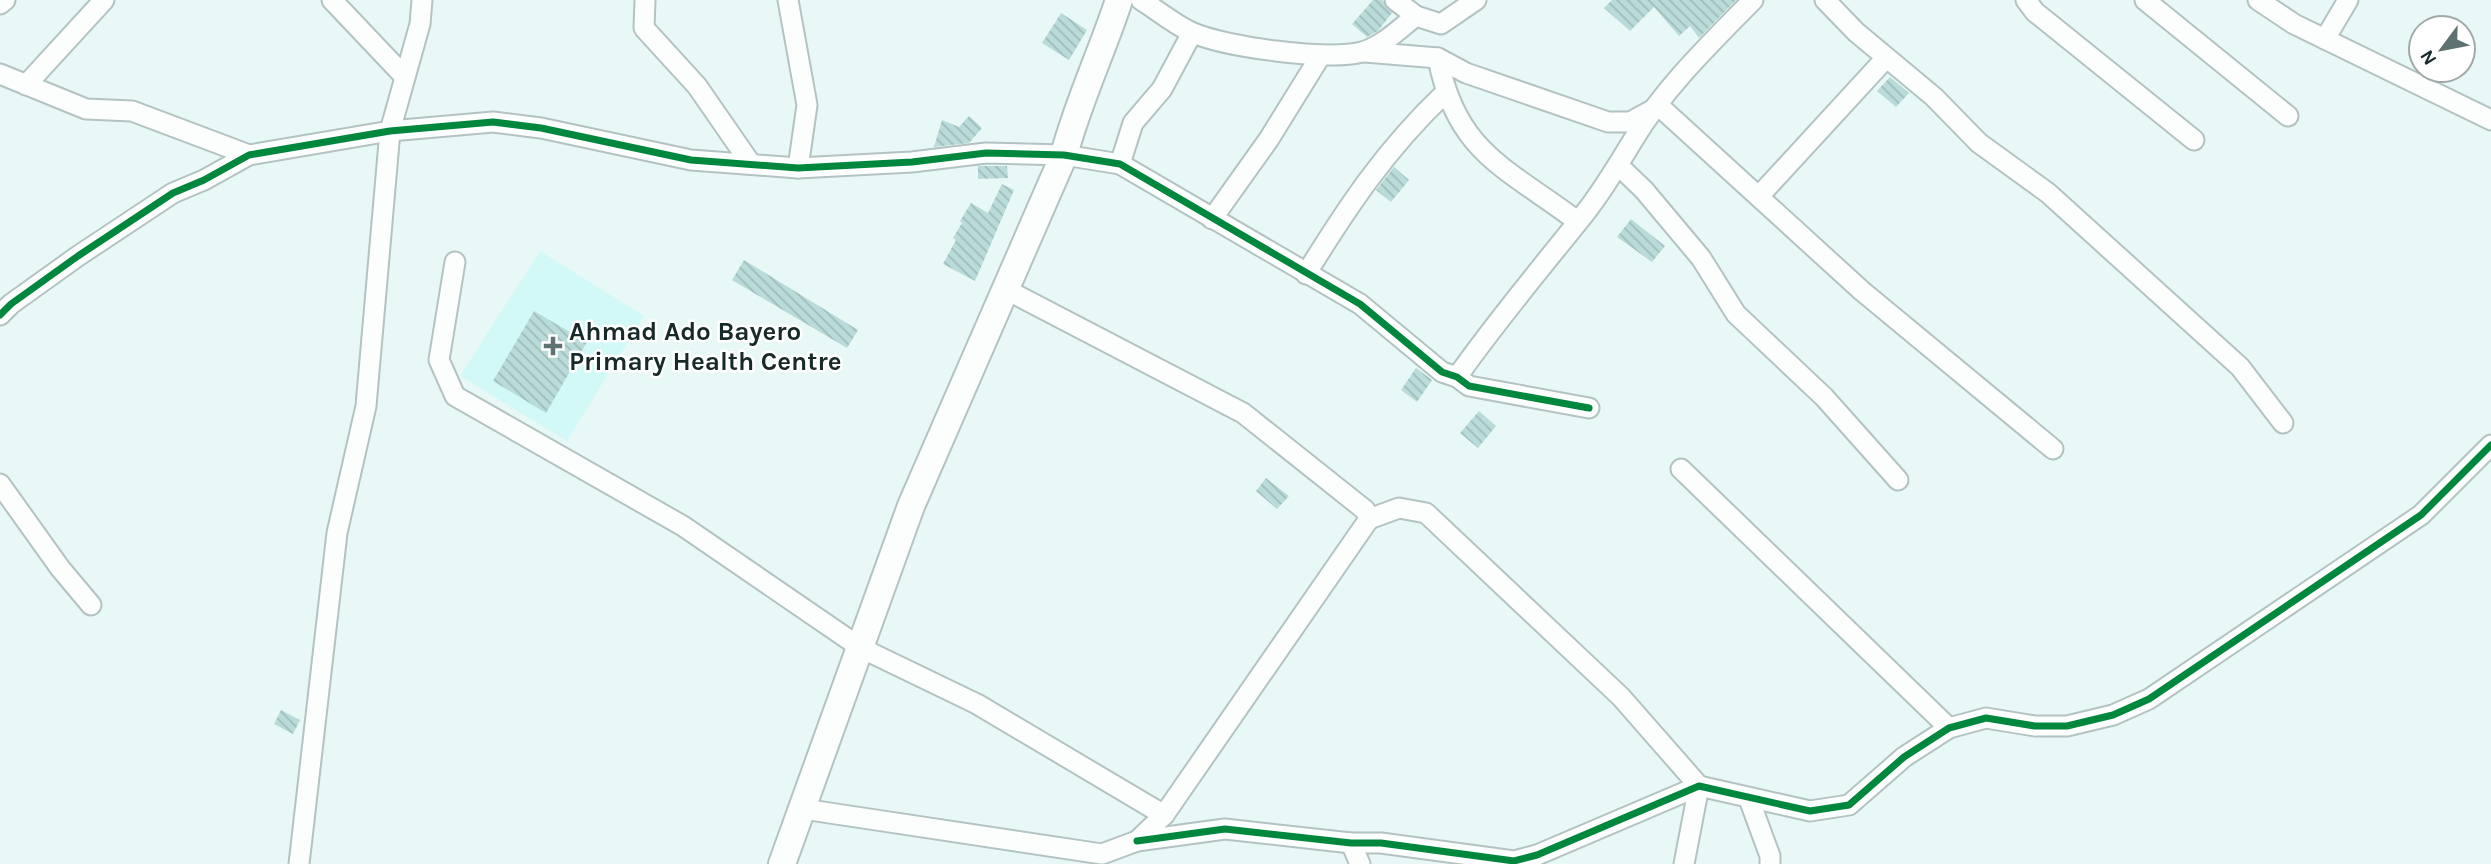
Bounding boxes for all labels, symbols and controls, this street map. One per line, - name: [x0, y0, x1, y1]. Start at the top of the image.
- north arrow: [2407, 14, 2477, 84]
- text: N: [2415, 46, 2441, 69]
- place label: Ahmad Ado Bayero Primary Health Centre: [569, 316, 842, 377]
- marker: Ahmad Ado Bayero Primary Health Centre: [543, 336, 563, 356]

